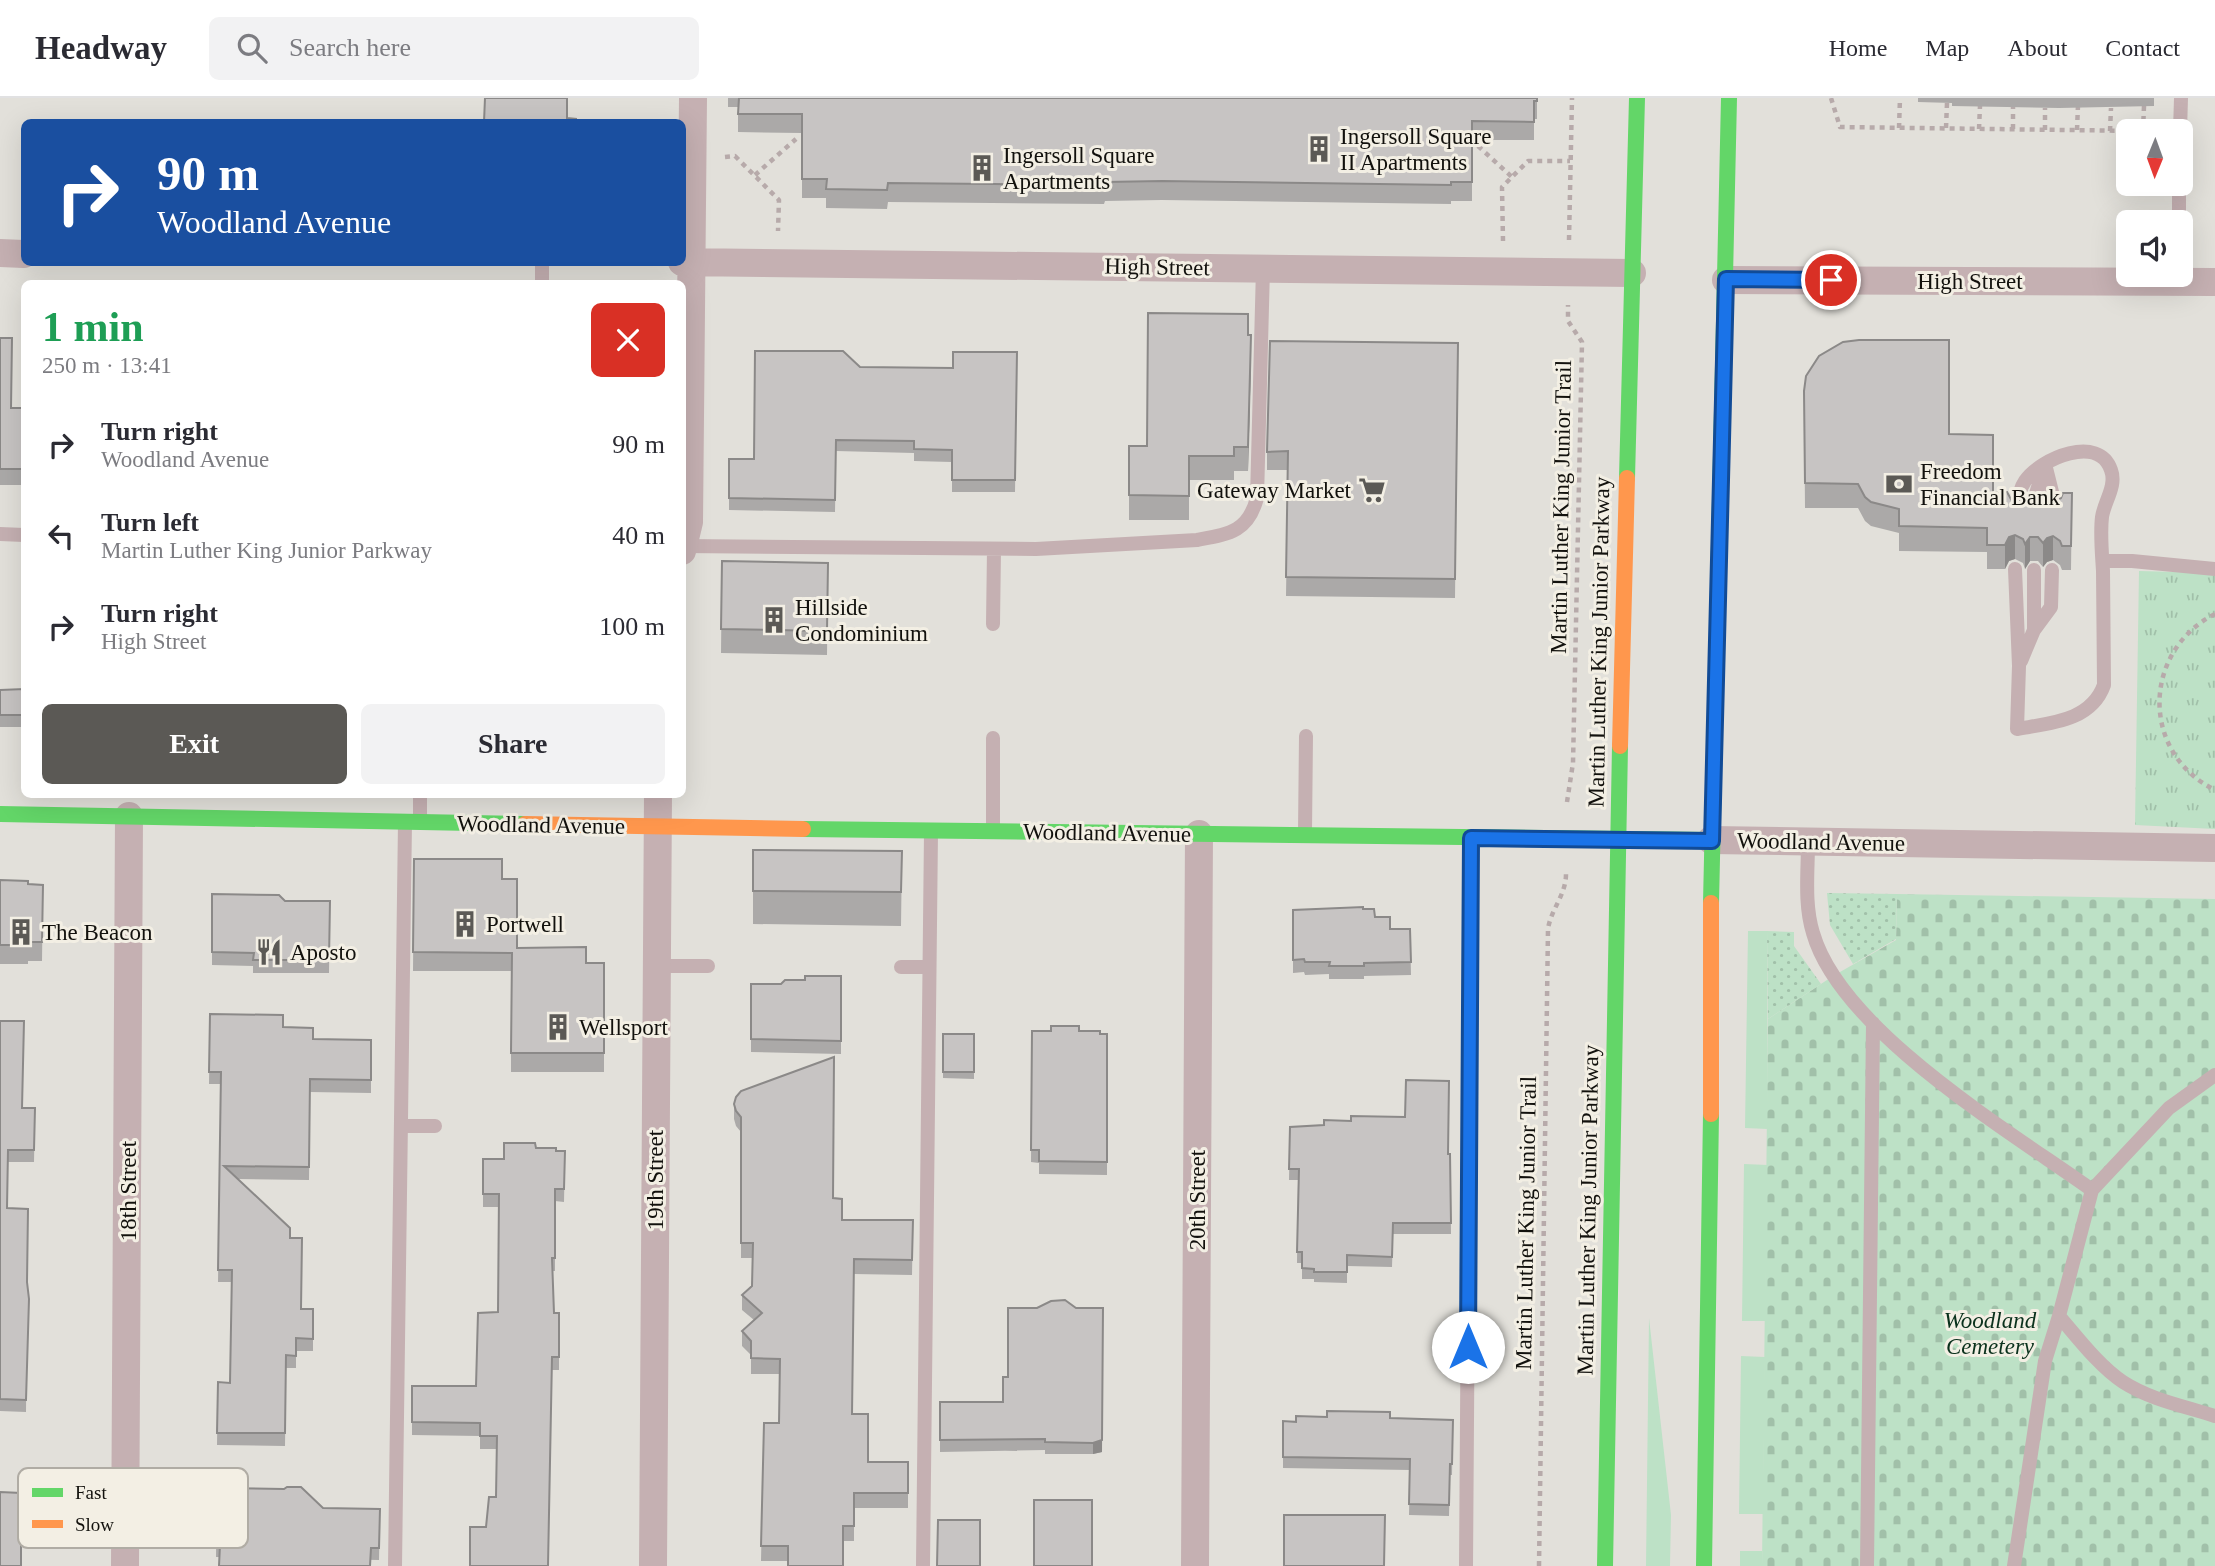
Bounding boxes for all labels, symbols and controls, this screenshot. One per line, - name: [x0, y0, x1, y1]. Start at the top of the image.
- search box: [209, 17, 699, 80]
- icon: search: [233, 29, 271, 67]
- text: Headway: [35, 30, 167, 66]
- text: Search here: [289, 33, 411, 62]
- text: Home: [1829, 35, 1887, 61]
- text: Map: [1925, 35, 1969, 61]
- text: About: [2007, 35, 2067, 61]
- text: Contact: [2105, 35, 2180, 61]
- north arrow: [2116, 119, 2193, 196]
- map controls: [2116, 119, 2193, 287]
- place label: Ingersoll Square II Apartments: [1340, 124, 1491, 175]
- building icon: Ingersoll Square II Apartments: [1304, 134, 1334, 164]
- place label: Ingersoll Square Apartments: [1003, 143, 1154, 194]
- text: 90 m: [157, 146, 259, 201]
- icon: right: [42, 147, 133, 238]
- building icon: Ingersoll Square Apartments: [967, 153, 997, 183]
- text: Woodland Avenue: [157, 204, 391, 240]
- button: sound: [2116, 210, 2193, 287]
- pin: [1801, 250, 1861, 310]
- street label: High Street: [1104, 254, 1211, 280]
- icon: arrive: [1812, 261, 1850, 299]
- street label: High Street: [1917, 269, 2023, 294]
- button: close: [591, 303, 665, 377]
- text: 1 min: [42, 304, 144, 350]
- text: 250 m · 13:41: [42, 353, 172, 378]
- street label: Martin Luther King Junior Trail: [1546, 360, 1576, 654]
- text: Turn right: [101, 417, 218, 446]
- icon: right: [42, 426, 80, 464]
- text: 90 m: [612, 430, 665, 459]
- text: Woodland Avenue: [101, 447, 269, 472]
- place label: Freedom Financial Bank: [1920, 459, 2060, 510]
- bank icon: Freedom Financial Bank: [1884, 469, 1914, 499]
- supermarket icon: Gateway Market: [1357, 475, 1387, 505]
- street label: Martin Luther King Junior Parkway: [1584, 476, 1614, 808]
- place label: Gateway Market: [1197, 478, 1352, 503]
- text: Turn left: [101, 508, 199, 537]
- icon: left: [42, 517, 80, 555]
- text: 40 m: [612, 521, 665, 550]
- text: Martin Luther King Junior Parkway: [101, 538, 432, 563]
- place label: Hillside Condominium: [795, 595, 928, 646]
- text: Turn right: [101, 599, 218, 628]
- building icon: Hillside Condominium: [759, 605, 789, 635]
- icon: right: [42, 608, 80, 646]
- text: 100 m: [599, 612, 665, 641]
- text: High Street: [101, 629, 206, 654]
- button: Exit: [42, 704, 347, 784]
- button: Share: [361, 704, 665, 784]
- street label: Woodland Avenue: [457, 811, 625, 839]
- street label: Woodland Avenue: [1023, 819, 1191, 847]
- street label: Woodland Avenue: [1737, 828, 1905, 856]
- building icon: Portwell: [450, 909, 480, 939]
- place label: Portwell: [486, 912, 564, 937]
- building icon: The Beacon: [6, 917, 36, 947]
- place label: The Beacon: [42, 920, 153, 945]
- restaurant icon: Aposto: [254, 937, 284, 967]
- place label: Aposto: [290, 940, 356, 965]
- building icon: Wellsport: [543, 1012, 573, 1042]
- place label: Wellsport: [579, 1015, 668, 1040]
- street label: Martin Luther King Junior Parkway: [1573, 1044, 1603, 1376]
- street label: Martin Luther King Junior Trail: [1511, 1076, 1541, 1370]
- street label: 19th Street: [643, 1129, 668, 1230]
- street label: 18th Street: [116, 1140, 141, 1241]
- street label: 20th Street: [1185, 1149, 1210, 1250]
- park label: Woodland Cemetery: [1944, 1308, 2037, 1359]
- position arrow: [1431, 1310, 1505, 1384]
- legend: [18, 1468, 248, 1548]
- text: Fast: [75, 1482, 107, 1503]
- text: Slow: [75, 1514, 114, 1535]

